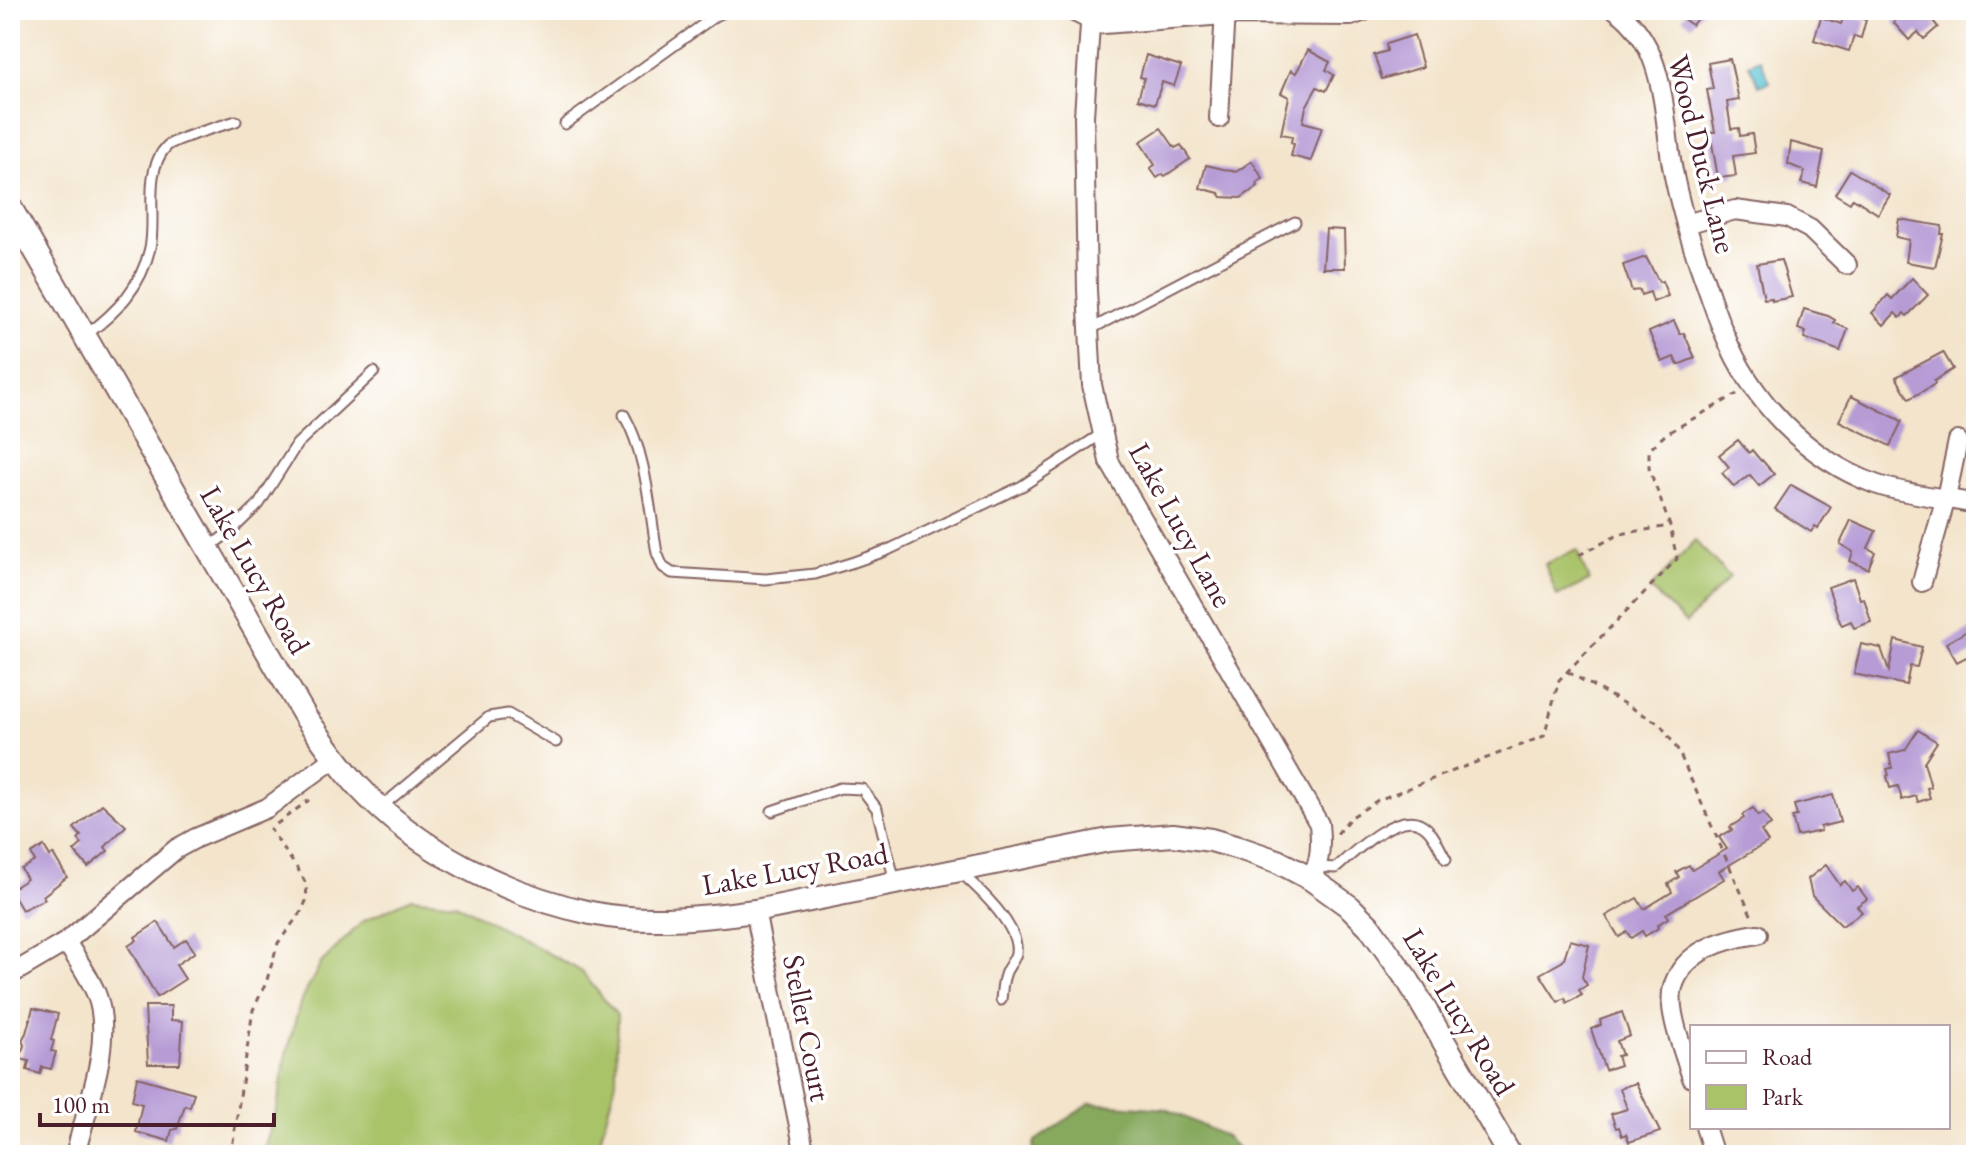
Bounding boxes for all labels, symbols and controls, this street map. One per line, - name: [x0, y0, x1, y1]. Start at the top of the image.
- street label: Wood Duck Lane: [1659, 51, 1746, 257]
- street label: Lake Lucy Lane: [1120, 436, 1243, 614]
- street label: Lake Lucy Road: [192, 479, 320, 662]
- street label: Lake Lucy Road: [699, 833, 892, 904]
- street label: Lake Lucy Road: [1394, 921, 1525, 1103]
- street label: Steller Court: [774, 951, 841, 1105]
- legend: [1690, 1025, 1950, 1129]
- text: Road: [1762, 1041, 1813, 1072]
- scale bar: [40, 1077, 274, 1127]
- text: Park: [1762, 1081, 1804, 1112]
- text: 100 m: [52, 1089, 110, 1120]

